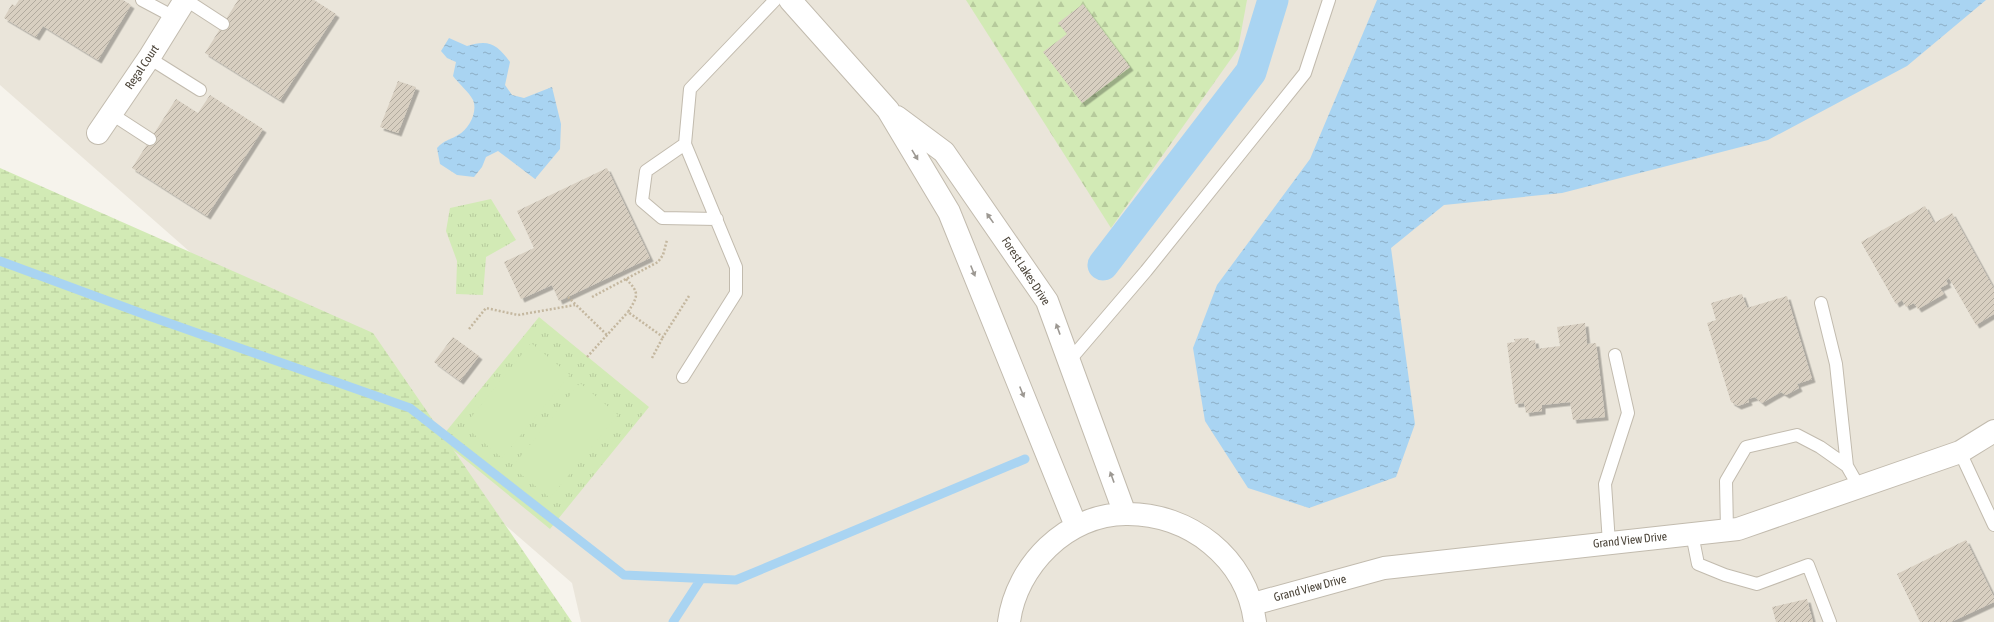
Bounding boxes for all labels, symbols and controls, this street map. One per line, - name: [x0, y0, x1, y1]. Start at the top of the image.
- street label: Regal Court: [122, 42, 162, 92]
- one-way arrow: [911, 150, 919, 160]
- one-way arrow: [986, 213, 994, 224]
- street label: Forest Lakes Drive: [999, 234, 1053, 308]
- one-way arrow: [971, 266, 977, 278]
- one-way arrow: [1054, 322, 1060, 334]
- one-way arrow: [1019, 386, 1025, 397]
- one-way arrow: [1109, 471, 1115, 483]
- street label: Grand View Drive: [1592, 529, 1668, 551]
- street label: Grand View Drive: [1272, 572, 1348, 604]

